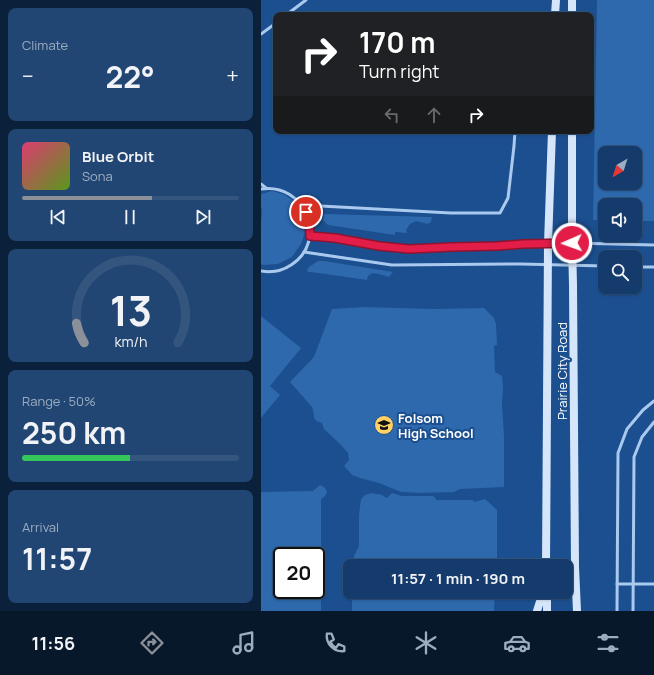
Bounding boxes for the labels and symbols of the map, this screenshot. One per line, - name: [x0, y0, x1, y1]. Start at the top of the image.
- north arrow: [598, 146, 642, 190]
- pin: [289, 195, 323, 229]
- position arrow: [551, 222, 593, 264]
- street label: Prairie City Road: [553, 322, 571, 420]
- place label: Folsom High School: [398, 409, 474, 442]
- school or university icon: Folsom High School: [373, 414, 395, 436]
- speed limit sign: 20: [273, 547, 325, 599]

